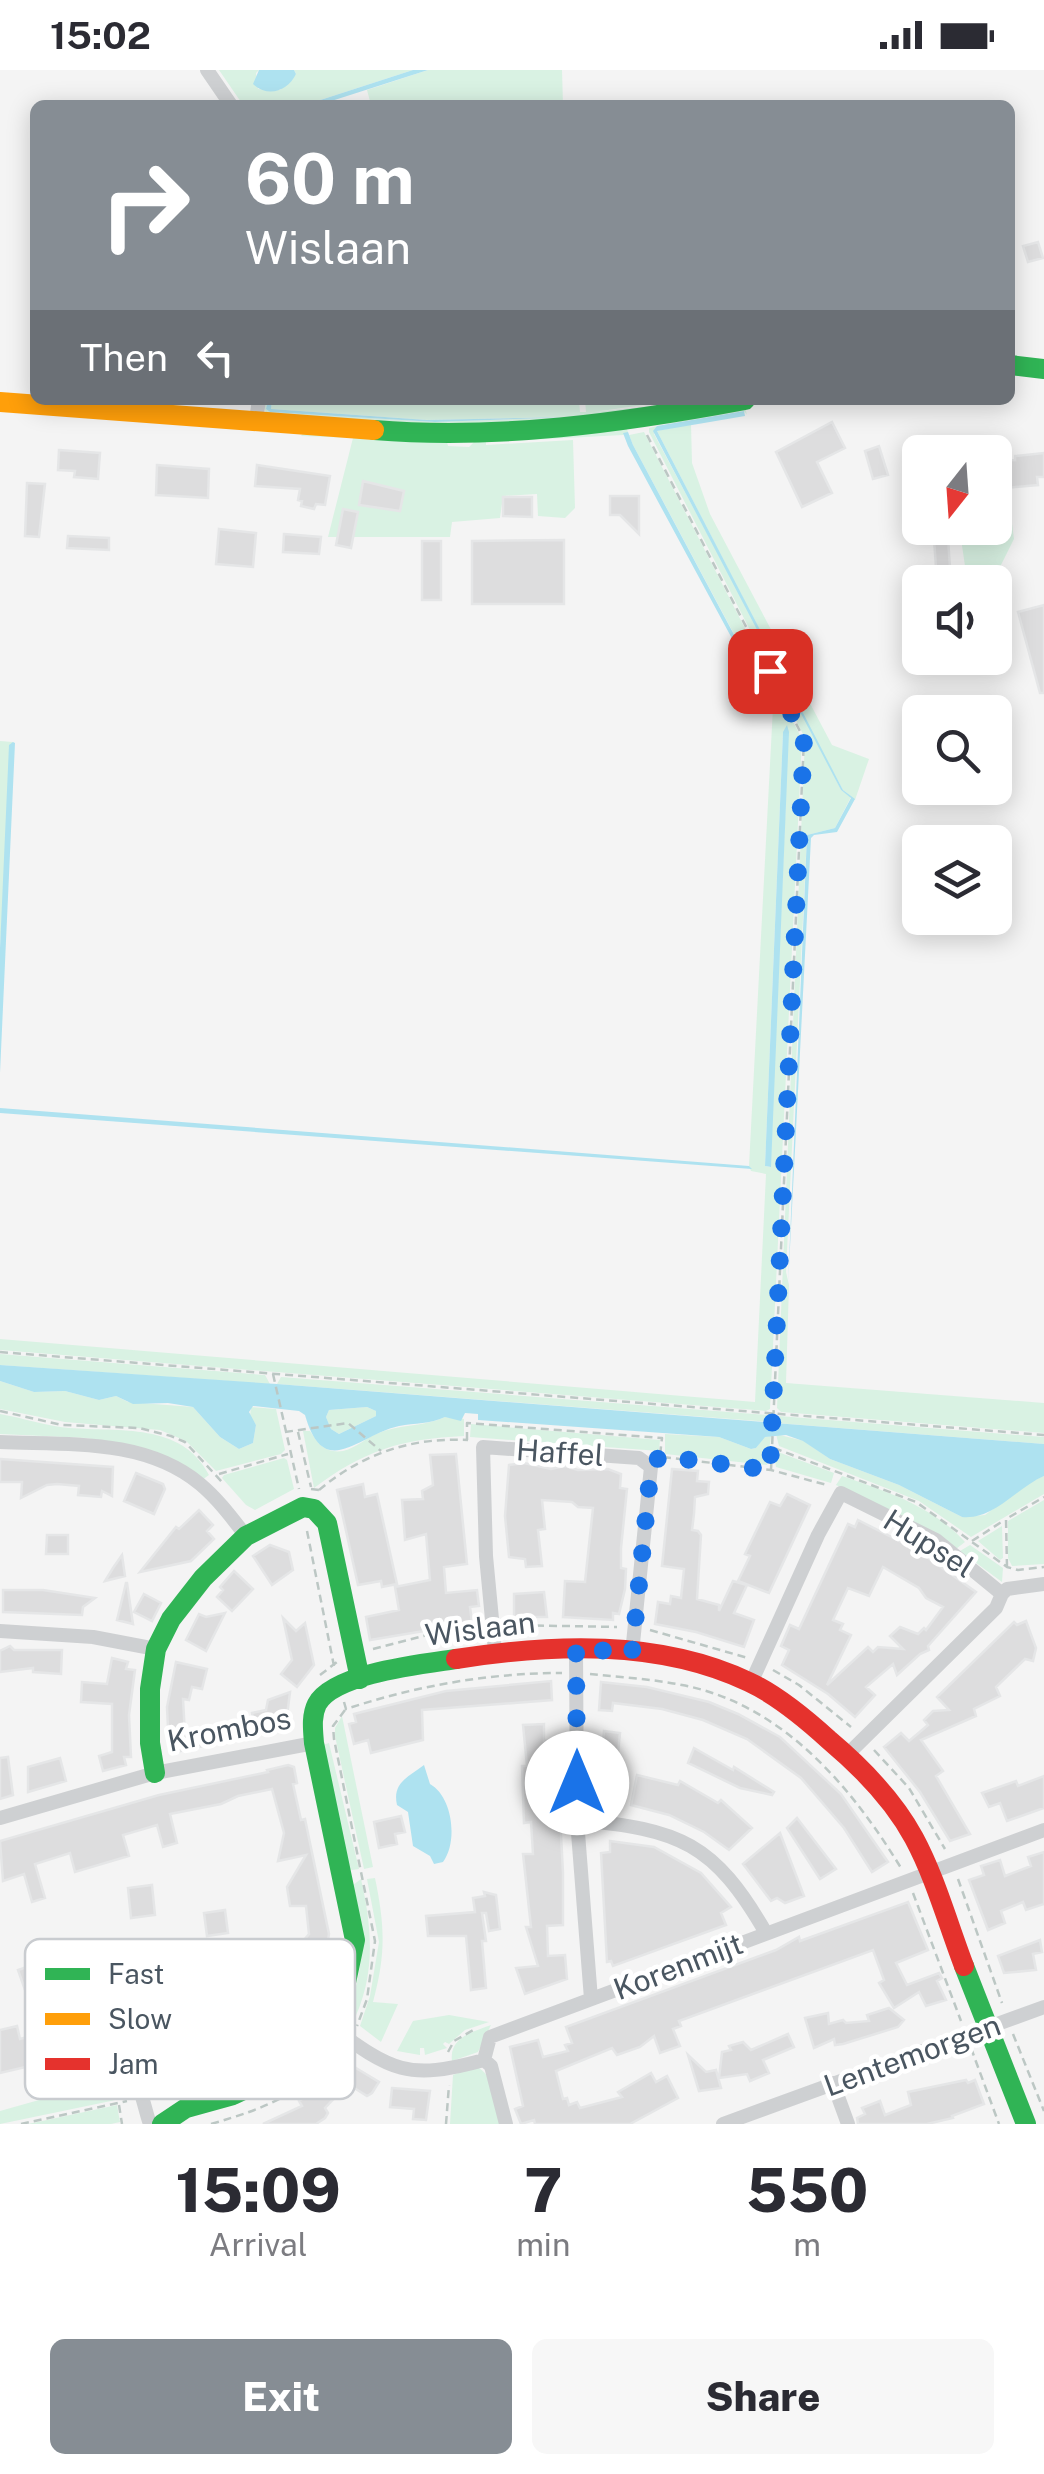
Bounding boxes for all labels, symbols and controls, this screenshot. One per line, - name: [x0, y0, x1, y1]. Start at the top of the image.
- text: 15:02: [50, 13, 151, 58]
- text: 60 m: [245, 137, 415, 220]
- icon: right: [80, 140, 210, 270]
- text: Wislaan: [245, 221, 411, 274]
- icon: left: [188, 330, 243, 385]
- text: Then: [80, 335, 168, 380]
- north arrow: [902, 435, 1012, 545]
- map controls: [902, 435, 1012, 935]
- button: sound: [902, 565, 1012, 675]
- pin: [728, 629, 813, 714]
- icon: arrive: [743, 644, 798, 699]
- button: search: [902, 695, 1012, 805]
- button: layers: [902, 825, 1012, 935]
- street label: Haffel: [515, 1431, 605, 1473]
- street label: Hupsel: [877, 1501, 981, 1585]
- street label: Wislaan: [423, 1603, 537, 1653]
- street label: Krombos: [164, 1699, 294, 1759]
- position arrow: [525, 1731, 629, 1835]
- street label: Korenmijt: [608, 1925, 748, 2007]
- legend: [25, 1939, 355, 2099]
- text: Fast: [108, 1957, 164, 1990]
- text: Slow: [108, 2002, 172, 2035]
- street label: Lentemorgen: [819, 2006, 1005, 2104]
- text: Jam: [108, 2047, 159, 2080]
- text: 15:09: [176, 2155, 341, 2226]
- text: 7: [524, 2155, 562, 2226]
- text: 550: [746, 2155, 868, 2226]
- text: Arrival: [209, 2226, 307, 2263]
- text: min: [516, 2226, 570, 2263]
- text: m: [793, 2226, 821, 2263]
- button: Exit: [50, 2339, 512, 2454]
- button: Share: [532, 2339, 994, 2454]

